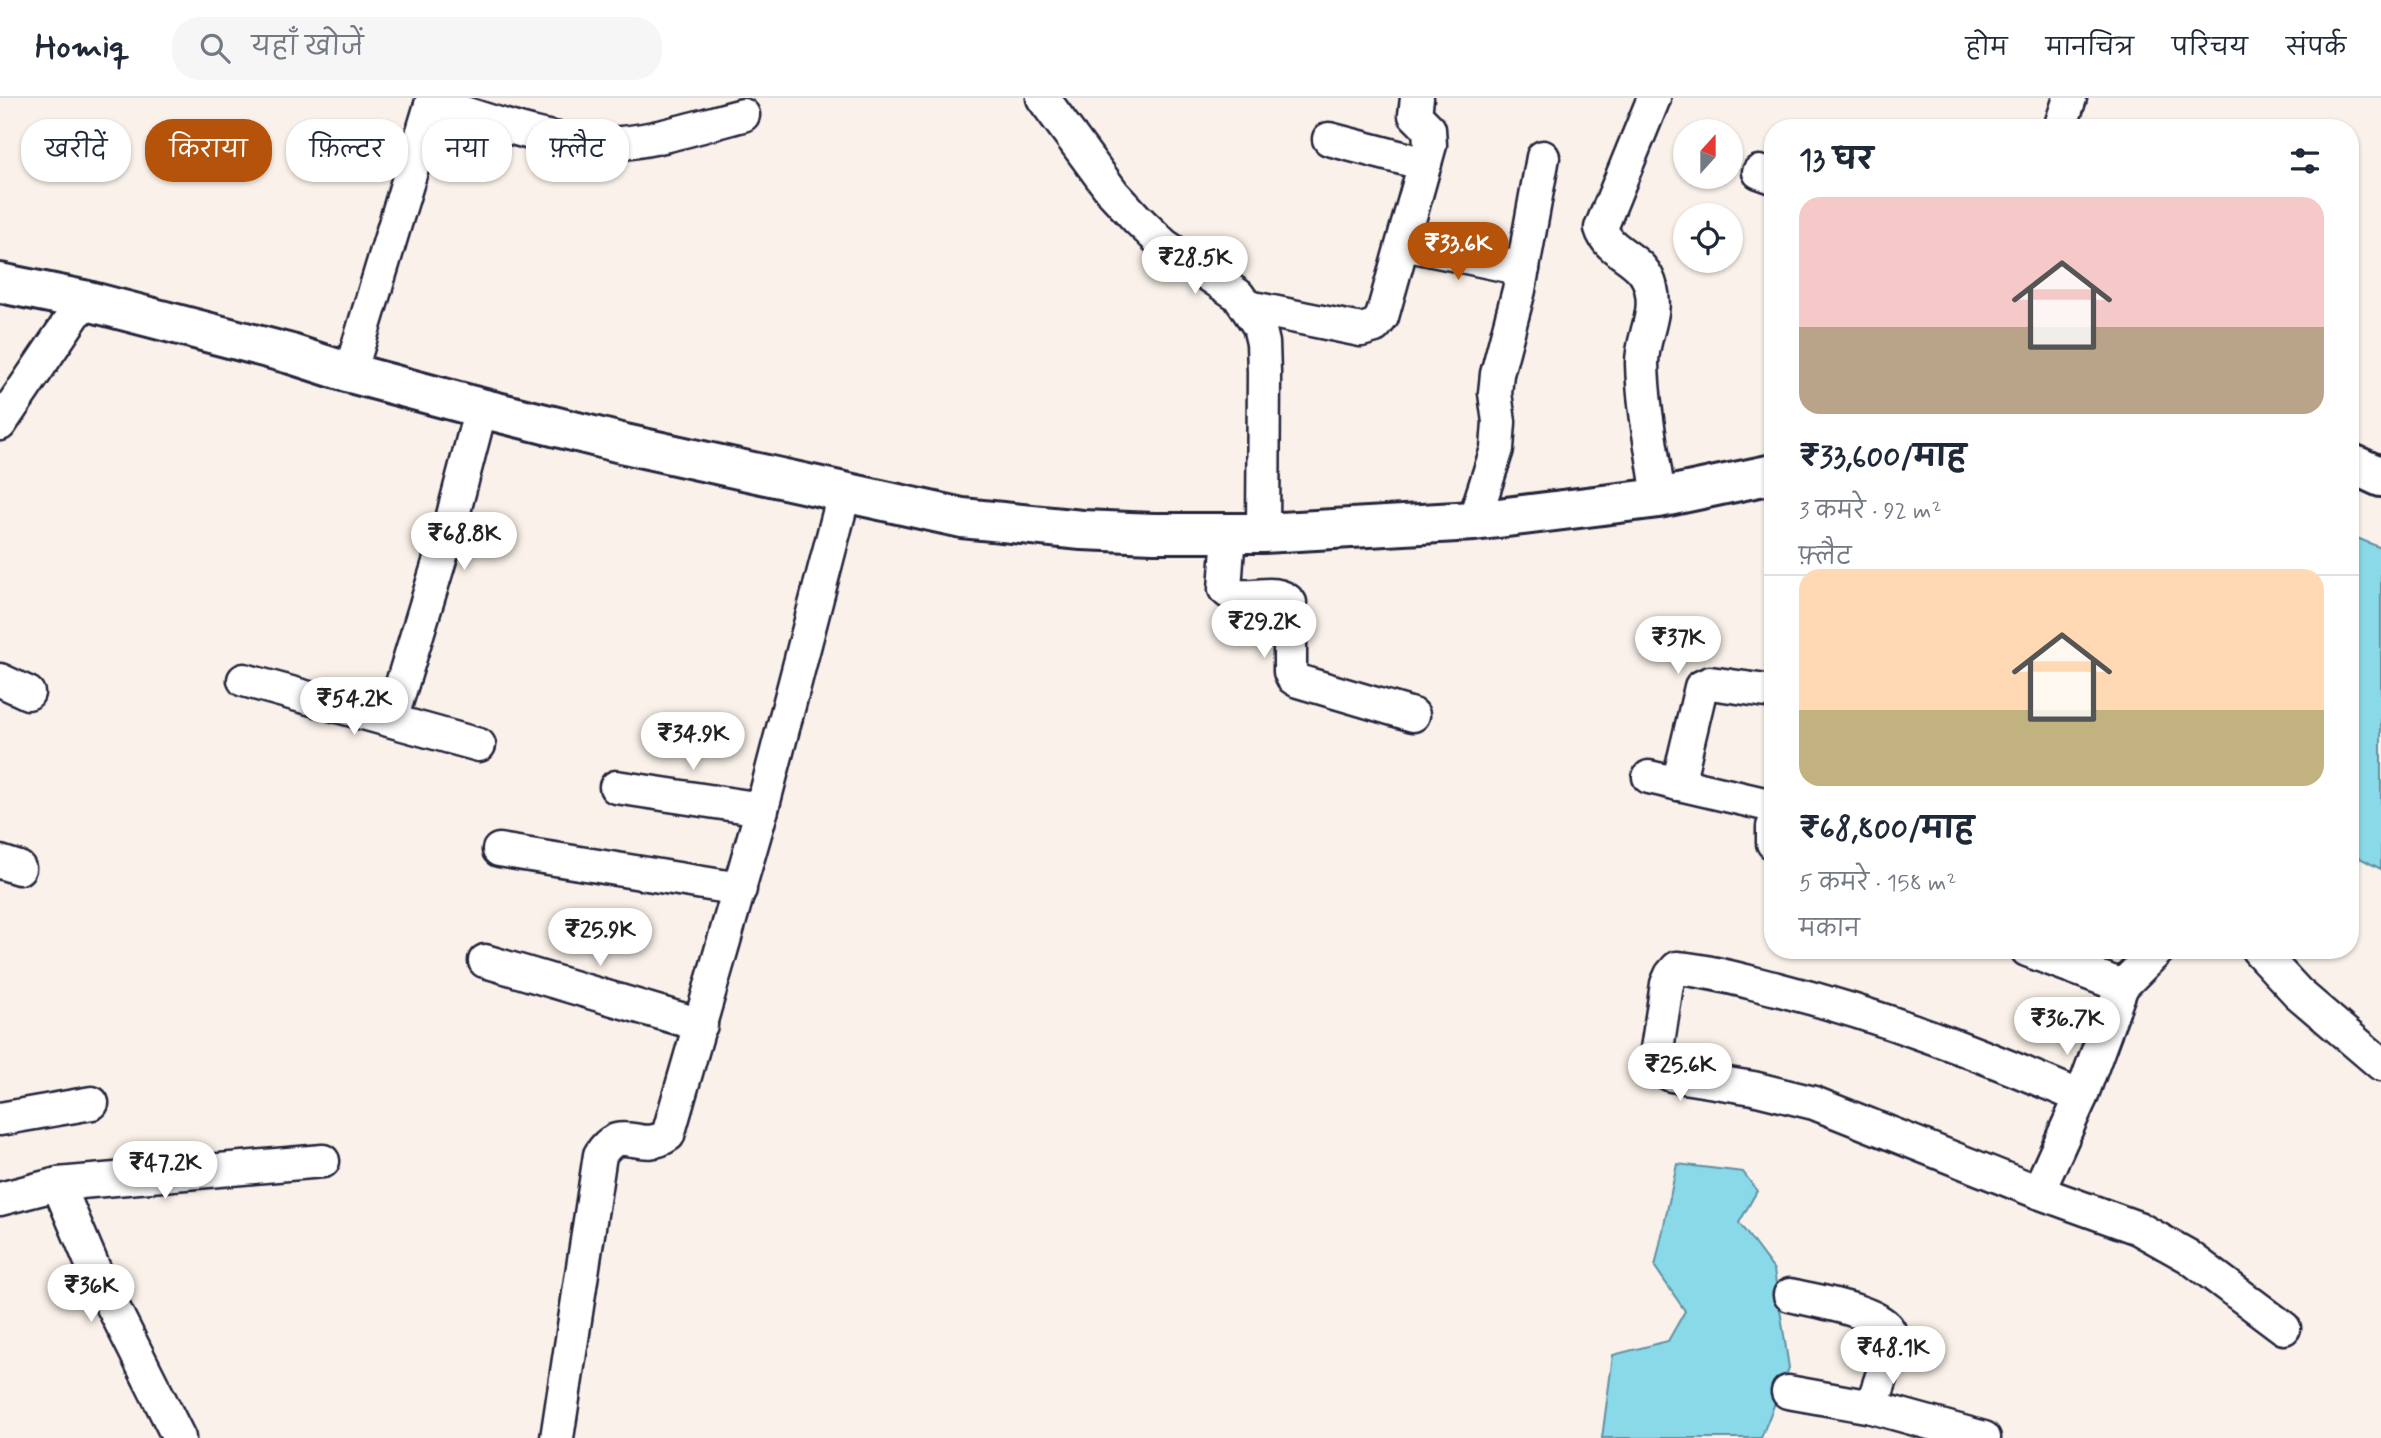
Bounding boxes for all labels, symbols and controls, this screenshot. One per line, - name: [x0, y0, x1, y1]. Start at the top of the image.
- search box: [172, 17, 662, 80]
- text: Homiq: [35, 26, 130, 70]
- icon: search: [196, 29, 234, 67]
- text: यहाँ खोजें: [252, 31, 364, 65]
- text: होम: [1965, 33, 2008, 64]
- text: मानचित्र: [2046, 33, 2134, 64]
- text: परिचय: [2172, 33, 2248, 64]
- text: संपर्क: [2286, 33, 2346, 64]
- chip: खरीदें: [21, 119, 131, 182]
- chip: किराया: [145, 119, 272, 182]
- chip: फ़िल्टर: [286, 119, 408, 182]
- chip: नया: [422, 119, 512, 182]
- chip: फ़्लैट: [526, 119, 629, 182]
- north arrow: [1673, 119, 1743, 189]
- map controls: [1673, 119, 1743, 273]
- text: 13 घर: [1799, 141, 1873, 180]
- icon: filters: [2286, 142, 2324, 180]
- button: locate: [1673, 203, 1743, 273]
- pin: ₹33.6K: [1401, 222, 1515, 282]
- text: ₹33.6K: [1424, 230, 1492, 260]
- pin: ₹28.5K: [1138, 236, 1252, 296]
- icon: home: [1999, 242, 2125, 368]
- text: ₹28.5K: [1158, 244, 1232, 274]
- text: ₹33,600/माह: [1799, 438, 1966, 477]
- text: 3 कमरे · 92 m²: [1799, 497, 1942, 527]
- pin: ₹68.8K: [407, 512, 521, 572]
- text: ₹68.8K: [427, 520, 501, 550]
- text: फ़्लैट: [1799, 543, 1851, 573]
- pin: ₹29.2K: [1207, 601, 1321, 660]
- text: ₹29.2K: [1227, 608, 1301, 638]
- icon: home: [1999, 614, 2125, 740]
- pin: ₹37K: [1637, 616, 1719, 676]
- text: ₹37K: [1651, 624, 1705, 654]
- pin: ₹54.2K: [297, 678, 411, 737]
- text: ₹54.2K: [316, 685, 392, 715]
- pin: ₹34.9K: [636, 712, 750, 772]
- text: ₹34.9K: [657, 720, 729, 750]
- text: ₹68,800/माह: [1799, 810, 1974, 849]
- text: 5 कमरे · 158 m²: [1799, 869, 1957, 899]
- pin: ₹25.9K: [543, 908, 657, 968]
- text: मकान: [1799, 915, 1860, 945]
- text: ₹25.9K: [564, 916, 636, 946]
- pin: ₹36.7K: [2010, 998, 2124, 1057]
- text: ₹36.7K: [2030, 1005, 2104, 1035]
- pin: ₹25.6K: [1623, 1044, 1737, 1103]
- text: ₹25.6K: [1644, 1051, 1716, 1081]
- pin: ₹47.2K: [108, 1142, 222, 1201]
- text: ₹47.2K: [128, 1149, 202, 1179]
- pin: ₹36K: [50, 1264, 132, 1324]
- text: ₹36K: [63, 1272, 119, 1302]
- pin: ₹48.1K: [1836, 1326, 1950, 1386]
- text: ₹48.1K: [1856, 1334, 1930, 1364]

